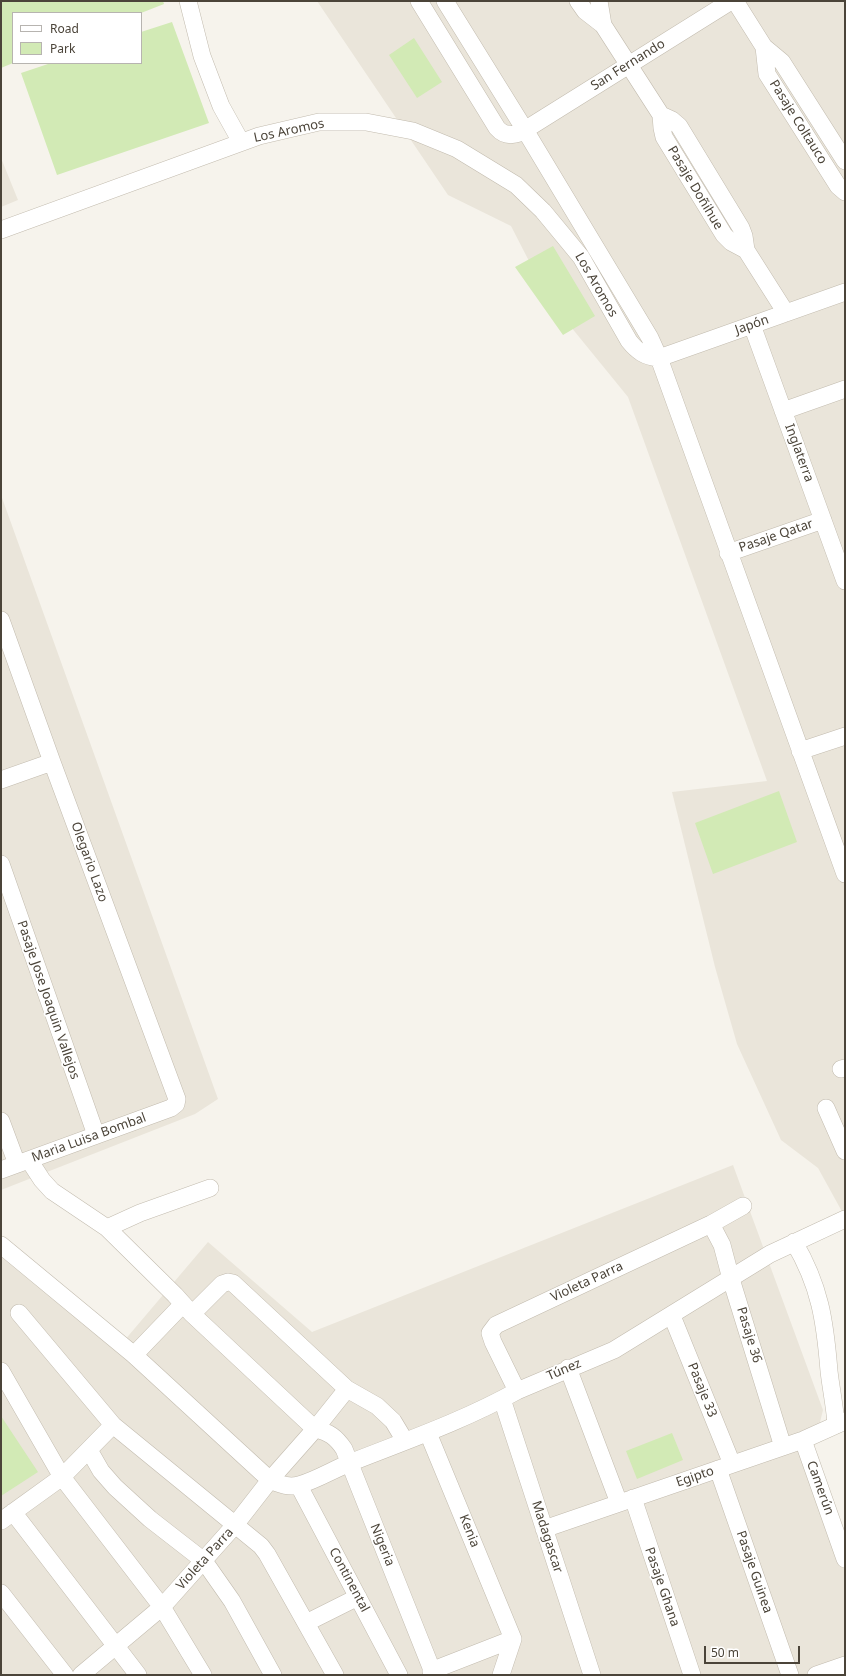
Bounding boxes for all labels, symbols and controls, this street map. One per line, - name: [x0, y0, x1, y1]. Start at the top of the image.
- legend: [12, 12, 142, 64]
- text: Road: [50, 20, 79, 37]
- street label: San Fernando: [588, 36, 668, 94]
- text: Park: [50, 40, 75, 57]
- street label: Pasaje Coltauco: [766, 77, 830, 167]
- street label: Los Aromos: [252, 116, 326, 146]
- street label: Pasaje Doñihue: [664, 143, 726, 233]
- street label: Los Aromos: [571, 250, 621, 320]
- street label: Japón: [733, 312, 771, 338]
- street label: Inglaterra: [781, 422, 817, 484]
- street label: Pasaje Qatar: [737, 516, 815, 556]
- street label: Olegario Lazo: [67, 820, 111, 904]
- street label: Pasaje Jose Joaquin Vallejos: [13, 919, 83, 1081]
- street label: Maria Luisa Bombal: [30, 1110, 148, 1166]
- street label: Violeta Parra: [548, 1258, 626, 1306]
- street label: Pasaje 36: [733, 1305, 765, 1365]
- street label: Túnez: [544, 1356, 584, 1384]
- street label: Pasaje 33: [684, 1360, 720, 1420]
- street label: Camerún: [803, 1459, 837, 1517]
- street label: Egipto: [674, 1463, 716, 1491]
- street label: Madagascar: [528, 1499, 566, 1575]
- street label: Kenia: [455, 1512, 483, 1550]
- street label: Nigeria: [366, 1521, 398, 1569]
- street label: Violeta Parra: [173, 1525, 237, 1593]
- street label: Pasaje Guinea: [733, 1529, 775, 1615]
- street label: Continental: [325, 1545, 373, 1615]
- street label: Pasaje Ghana: [641, 1545, 683, 1629]
- scale bar: [706, 1638, 802, 1664]
- text: 50 m: [711, 1644, 739, 1661]

